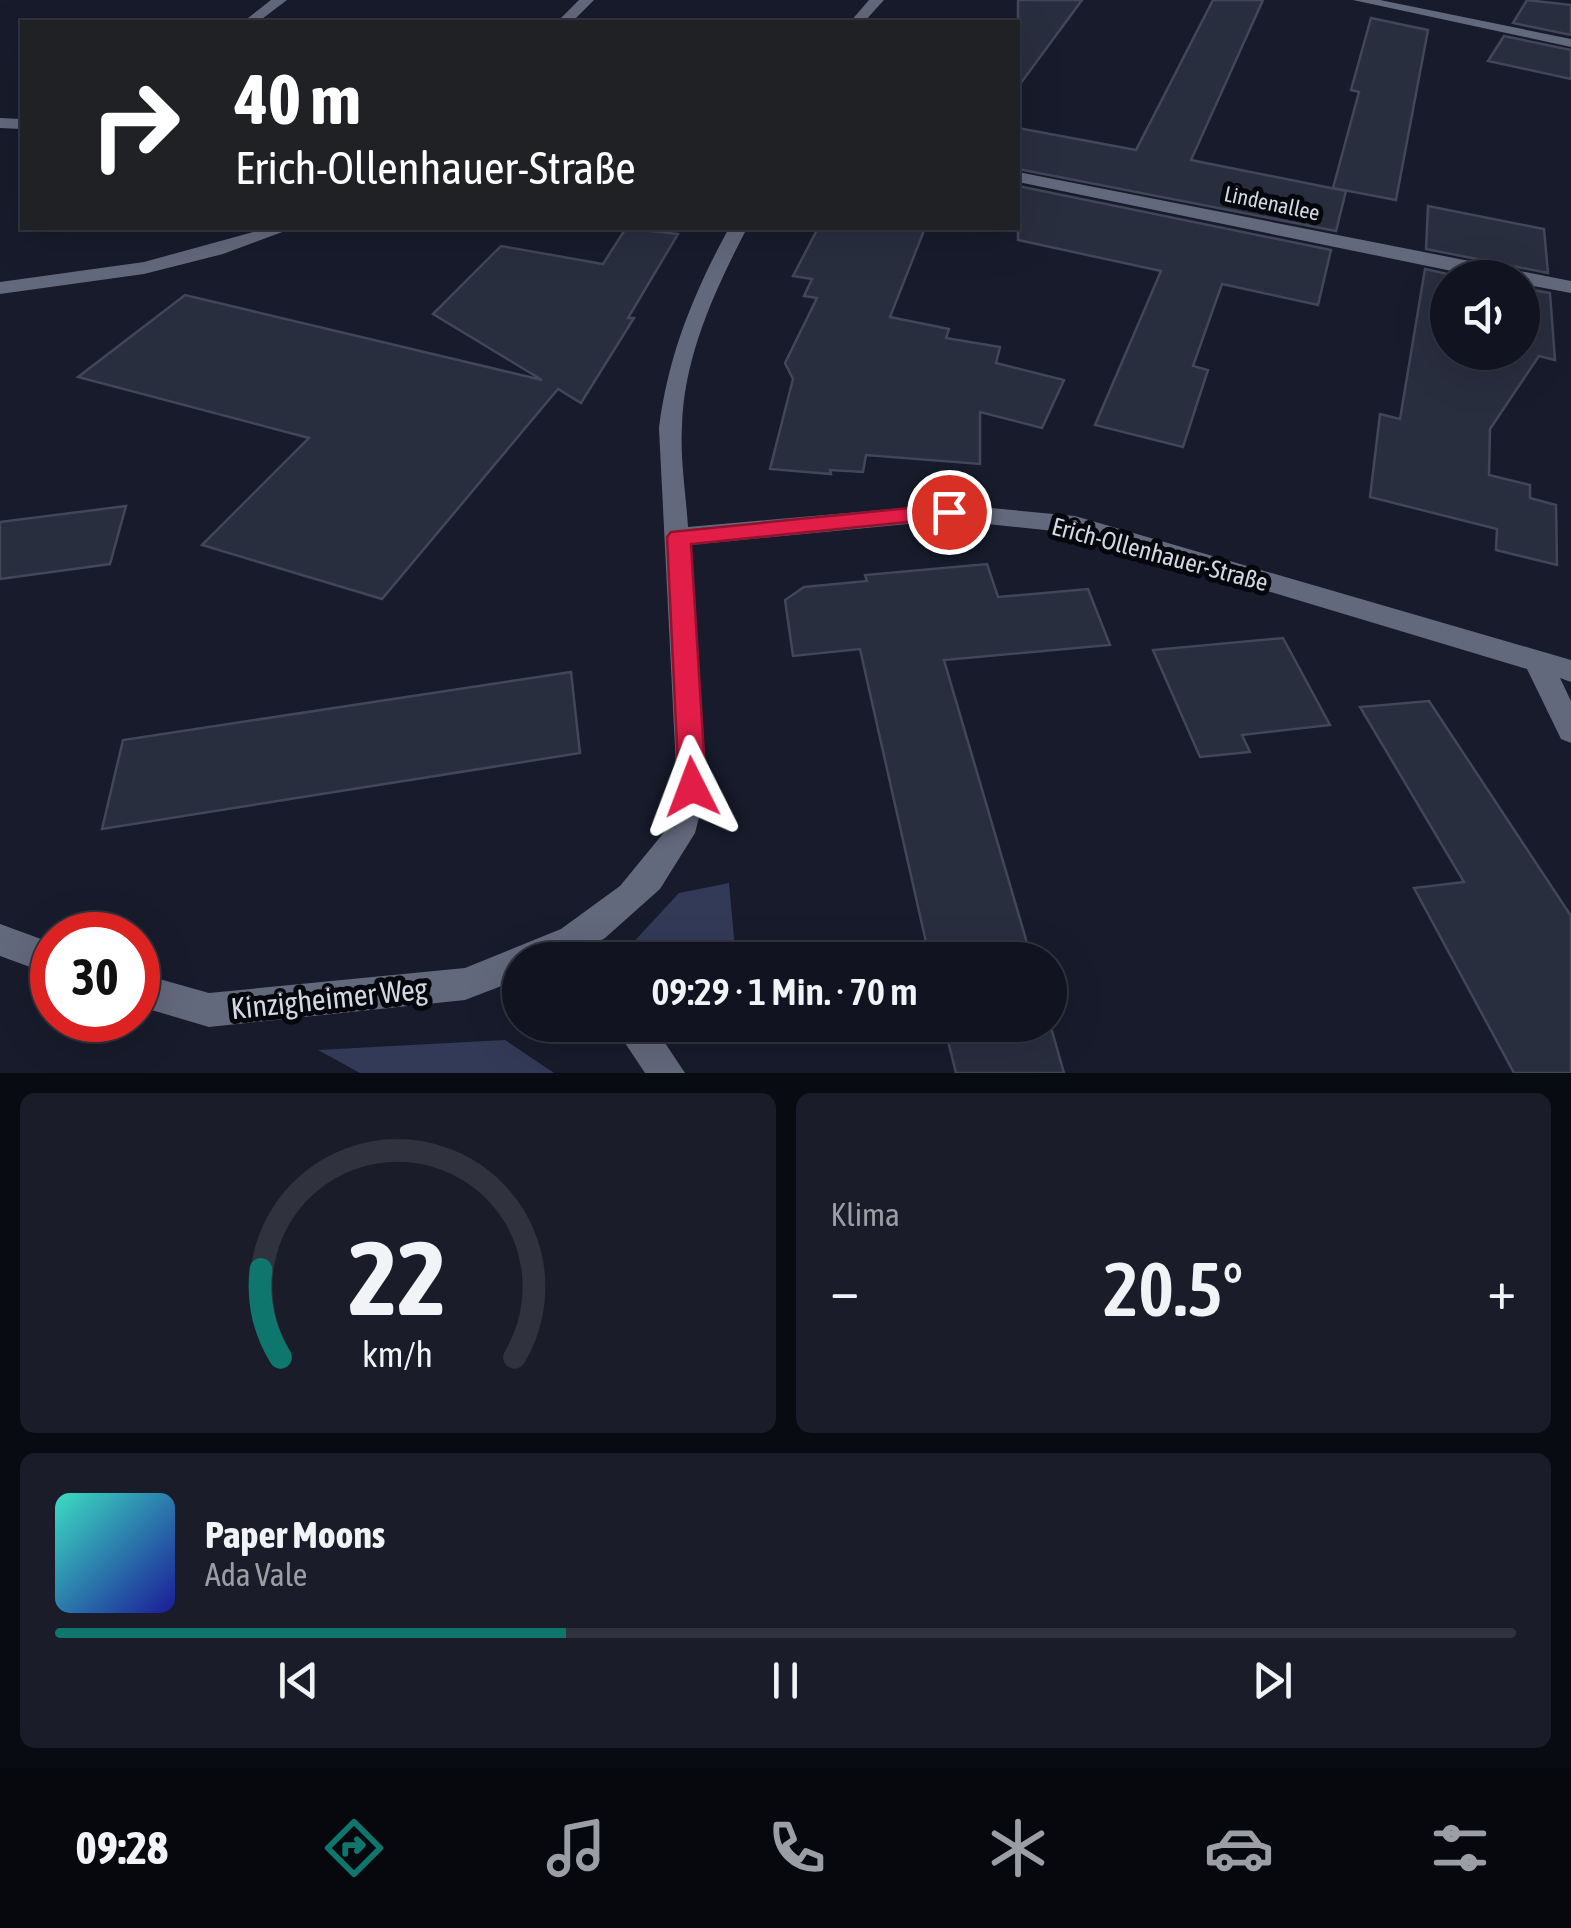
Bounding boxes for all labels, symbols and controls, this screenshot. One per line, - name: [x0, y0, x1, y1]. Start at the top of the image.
- text: 40 m: [235, 59, 361, 139]
- icon: right: [70, 60, 200, 190]
- text: Erich-Ollenhauer-Straße: [235, 142, 636, 194]
- street label: Lindenallee: [1222, 180, 1322, 226]
- map controls: [1430, 260, 1540, 370]
- button: sound: [1430, 260, 1540, 370]
- pin: [907, 470, 992, 555]
- icon: arrive: [922, 485, 977, 540]
- street label: Erich-Ollenhauer-Straße: [1049, 512, 1271, 596]
- position arrow: [640, 735, 744, 839]
- speed limit sign: 30: [30, 912, 160, 1042]
- text: 09:29 · 1 Min. · 70 m: [651, 970, 918, 1013]
- street label: Kinzigheimer Weg: [229, 971, 429, 1025]
- text: Klima: [831, 1196, 900, 1233]
- text: 22: [349, 1218, 447, 1337]
- text: 20.5°: [1103, 1246, 1243, 1332]
- text: −: [831, 1258, 859, 1321]
- text: +: [1487, 1258, 1516, 1321]
- text: km/h: [362, 1334, 433, 1375]
- text: Paper Moons: [205, 1513, 385, 1556]
- text: Ada Vale: [205, 1556, 307, 1593]
- icon: previous: [271, 1653, 326, 1708]
- icon: pause: [758, 1653, 813, 1708]
- icon: next: [1245, 1653, 1300, 1708]
- icon: directions: [319, 1813, 389, 1883]
- icon: music: [541, 1813, 611, 1883]
- icon: phone: [762, 1813, 832, 1883]
- icon: climate: [983, 1813, 1053, 1883]
- icon: car: [1204, 1813, 1274, 1883]
- icon: filters: [1425, 1813, 1495, 1883]
- text: 09:28: [76, 1822, 168, 1874]

